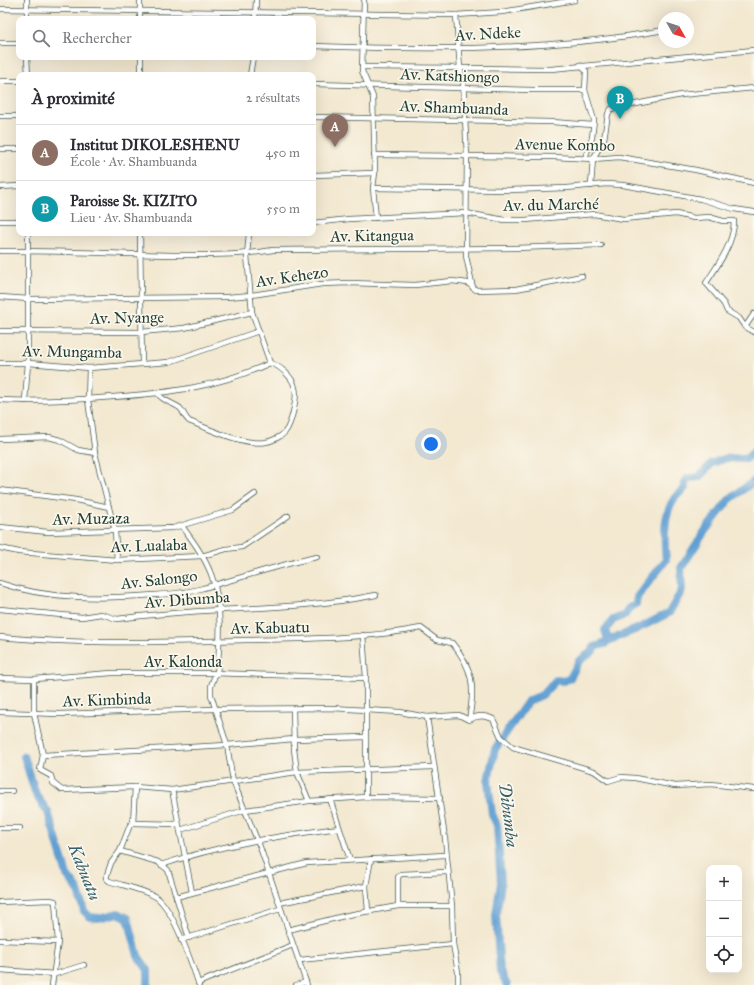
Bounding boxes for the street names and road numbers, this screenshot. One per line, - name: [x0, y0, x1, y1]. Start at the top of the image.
- street label: Av. Ndeke: [454, 22, 522, 45]
- street label: Av. Katshiongo: [399, 64, 500, 88]
- street label: Av. Shambuanda: [398, 96, 509, 119]
- street label: Avenue Kombo: [514, 134, 615, 155]
- street label: Av. du Marché: [502, 194, 599, 215]
- street label: Av. Kitangua: [329, 225, 414, 247]
- street label: Av. Kehezo: [254, 262, 330, 291]
- street label: Av. Nyange: [89, 307, 165, 329]
- street label: Av. Mungamba: [21, 341, 122, 363]
- street label: Av. Muzaza: [51, 508, 130, 529]
- street label: Av. Lualaba: [109, 535, 188, 556]
- street label: Av. Salongo: [119, 566, 198, 594]
- street label: Av. Dibumba: [143, 587, 230, 612]
- street label: Av. Kabuatu: [229, 617, 310, 638]
- street label: Av. Kalonda: [143, 652, 222, 671]
- street label: Av. Kimbinda: [61, 688, 152, 711]

